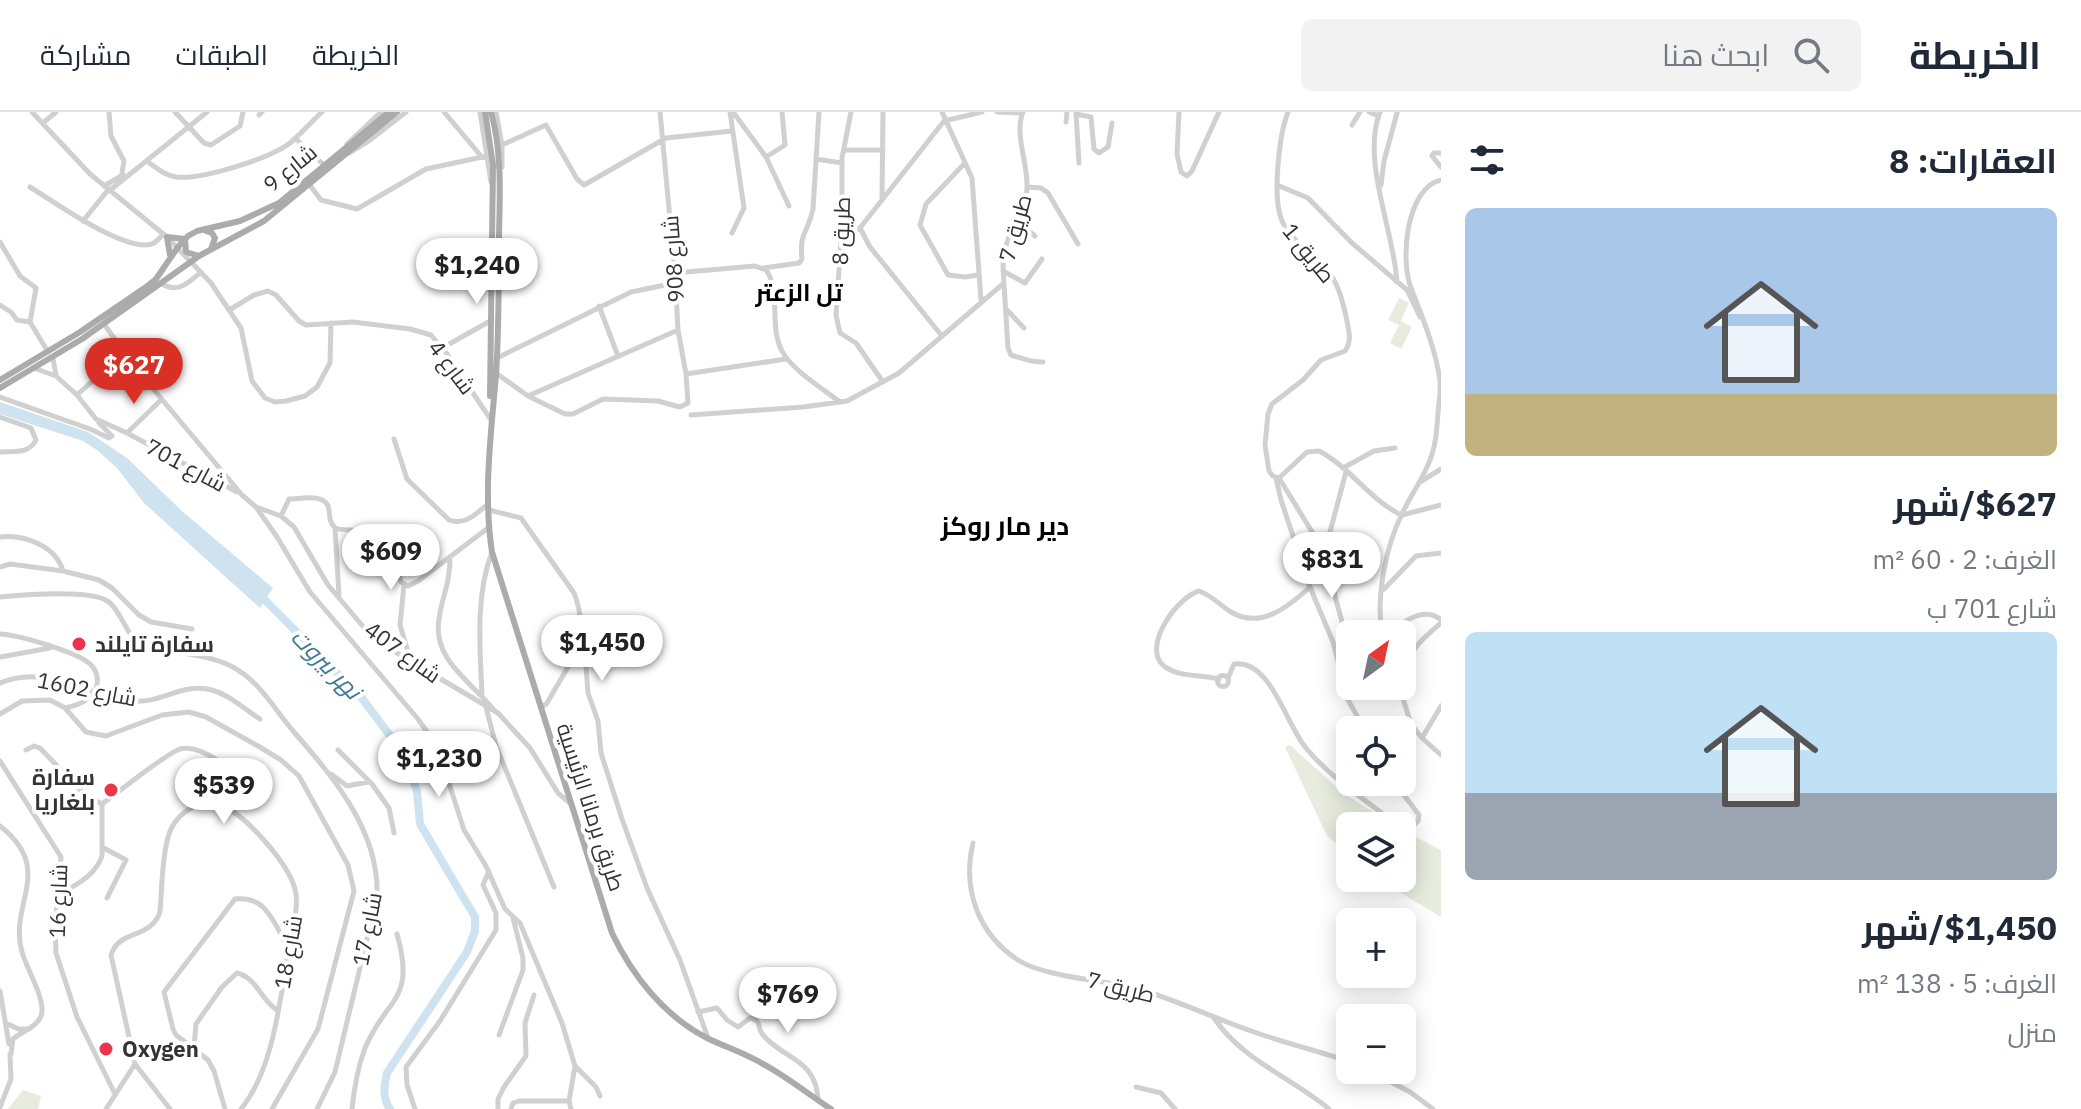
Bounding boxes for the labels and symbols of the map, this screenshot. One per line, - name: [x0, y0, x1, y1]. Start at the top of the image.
- street label: شارع 9: [257, 137, 323, 199]
- street label: 7 طريق: [992, 191, 1037, 265]
- street label: طريق 8: [825, 196, 856, 266]
- street label: شارع 908: [655, 214, 691, 304]
- street label: طريق 1: [1277, 217, 1342, 288]
- pin: $1,240: [412, 238, 542, 306]
- district label: تل الزعتر: [754, 276, 844, 308]
- street label: شارع 4: [422, 334, 482, 400]
- pin: $627: [87, 338, 181, 406]
- street label: شارع 701: [140, 431, 232, 499]
- district label: دير مار روكز: [940, 508, 1069, 542]
- pin: $609: [344, 524, 438, 592]
- pin: $831: [1285, 532, 1379, 600]
- street label: شارع 407: [359, 614, 447, 690]
- pin: $1,450: [537, 615, 667, 683]
- north arrow: [1336, 620, 1416, 700]
- water label: نهر بيروت: [284, 621, 371, 707]
- place label: سفارة تايلند: [95, 629, 214, 658]
- marker: سفارة تايلند: [70, 635, 88, 653]
- street label: شارع 1602: [35, 665, 139, 713]
- street label: طريق برمانا الرئيسية: [551, 719, 632, 895]
- pin: $1,230: [374, 731, 504, 799]
- pin: $539: [177, 758, 271, 826]
- place label: سفارة بلغاريا: [32, 762, 95, 816]
- marker: سفارة بلغاريا: [102, 781, 120, 799]
- street label: شارع 16: [42, 863, 74, 939]
- street label: شارع 17: [345, 890, 389, 968]
- street label: شارع 18: [267, 913, 309, 991]
- street label: طريق 7: [1084, 964, 1158, 1009]
- pin: $769: [741, 967, 835, 1035]
- place label: Oxygen: [122, 1034, 199, 1063]
- marker: Oxygen: [97, 1040, 115, 1058]

